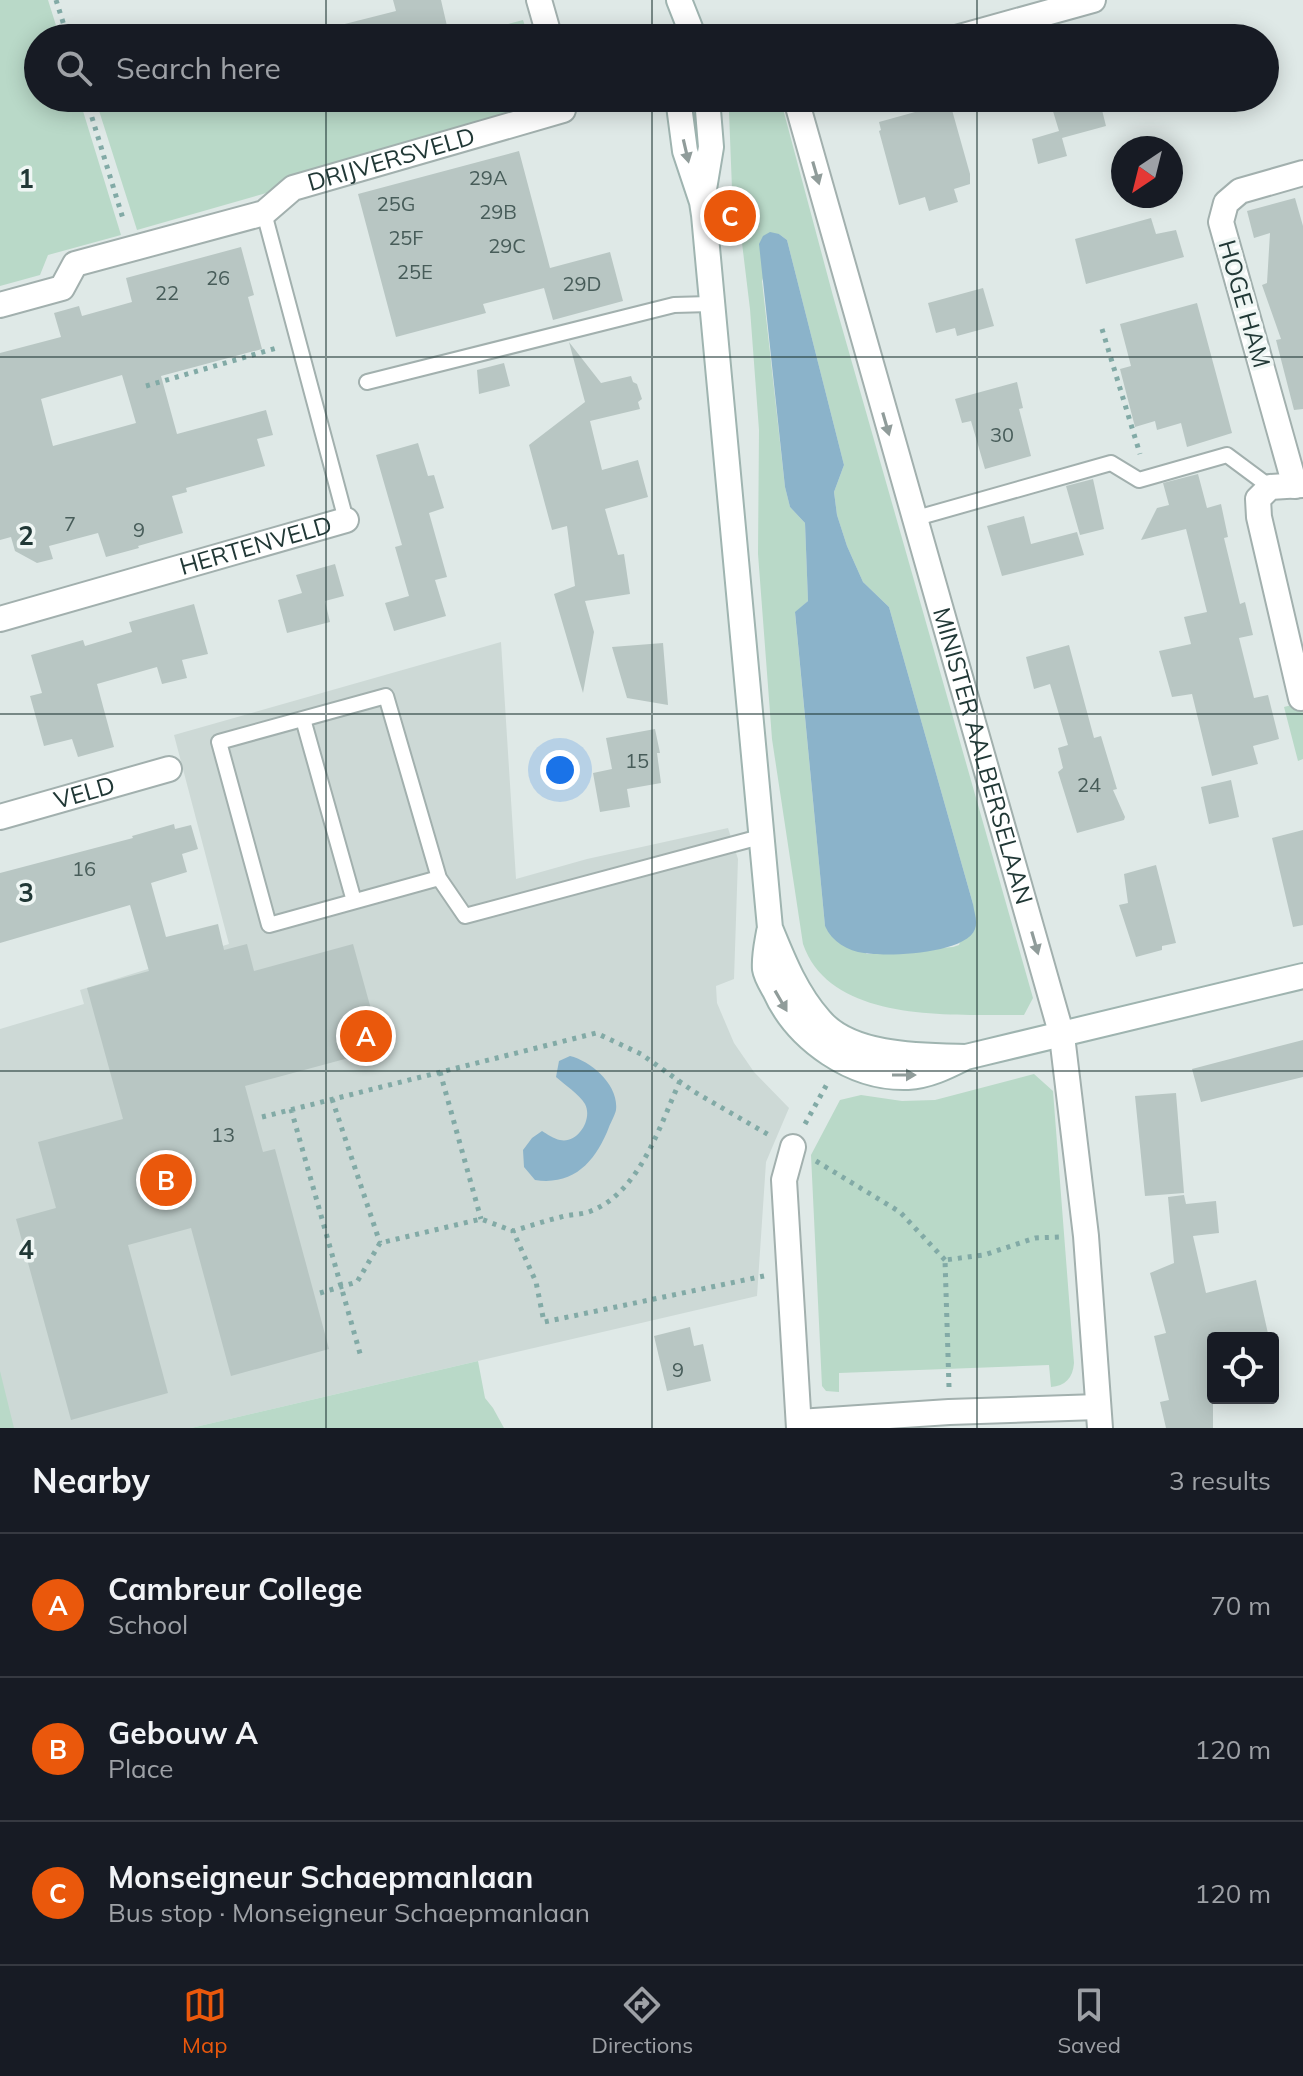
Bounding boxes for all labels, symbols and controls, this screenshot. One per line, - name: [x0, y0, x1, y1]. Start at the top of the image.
- search box: [24, 24, 1279, 112]
- icon: search: [52, 46, 96, 90]
- text: Search here: [116, 49, 281, 87]
- street label: DRIJVERSVELD: [304, 120, 478, 197]
- north arrow: [1111, 136, 1183, 208]
- one-way arrow: [680, 138, 693, 163]
- one-way arrow: [811, 161, 823, 186]
- text: 1: [18, 162, 34, 195]
- house number: 29A: [469, 165, 508, 190]
- pin: C: [704, 186, 756, 246]
- house number: 25G: [377, 191, 415, 216]
- house number: 29B: [479, 199, 517, 224]
- house number: 25F: [388, 225, 424, 250]
- house number: 29C: [488, 233, 526, 258]
- street label: HOGE HAM: [1212, 236, 1277, 371]
- house number: 25E: [397, 259, 433, 284]
- house number: 26: [206, 265, 230, 290]
- house number: 29D: [563, 271, 601, 296]
- house number: 22: [155, 280, 179, 305]
- one-way arrow: [881, 411, 893, 436]
- house number: 30: [990, 422, 1014, 447]
- street label: HERTENVELD: [176, 509, 335, 581]
- house number: 7: [64, 511, 76, 536]
- house number: 9: [133, 517, 145, 542]
- text: 2: [18, 519, 34, 552]
- street label: MINISTER AALBERSELAAN: [927, 604, 1040, 908]
- house number: 15: [625, 748, 649, 773]
- your location: [540, 750, 580, 790]
- street label: VELD: [50, 769, 118, 815]
- house number: 24: [1077, 772, 1101, 797]
- house number: 16: [72, 856, 96, 881]
- text: 3: [18, 876, 34, 909]
- one-way arrow: [1029, 931, 1042, 955]
- one-way arrow: [773, 990, 787, 1012]
- pin: A: [340, 1006, 392, 1066]
- one-way arrow: [892, 1069, 917, 1081]
- house number: 13: [211, 1122, 235, 1147]
- pin: B: [140, 1150, 192, 1210]
- text: 4: [18, 1233, 34, 1266]
- map controls: [1207, 1332, 1279, 1404]
- button: locate: [1207, 1332, 1279, 1404]
- house number: 9: [672, 1357, 684, 1382]
- text: Nearby: [32, 1459, 150, 1502]
- text: 3 results: [1169, 1464, 1271, 1497]
- text: Cambreur College: [108, 1570, 363, 1608]
- text: A: [48, 1589, 68, 1622]
- text: 70 m: [1210, 1589, 1271, 1622]
- text: School: [108, 1608, 188, 1641]
- text: Gebouw A: [108, 1714, 258, 1752]
- text: B: [49, 1733, 67, 1766]
- text: 120 m: [1195, 1733, 1271, 1766]
- text: Place: [108, 1752, 173, 1785]
- text: Monseigneur Schaepmanlaan: [108, 1858, 533, 1896]
- text: C: [49, 1877, 67, 1910]
- text: 120 m: [1195, 1877, 1271, 1910]
- text: Bus stop · Monseigneur Schaepmanlaan: [108, 1896, 590, 1929]
- tab: Map: [182, 1983, 227, 2059]
- tab: Directions: [592, 1983, 693, 2059]
- tab: Saved: [1057, 1983, 1121, 2059]

